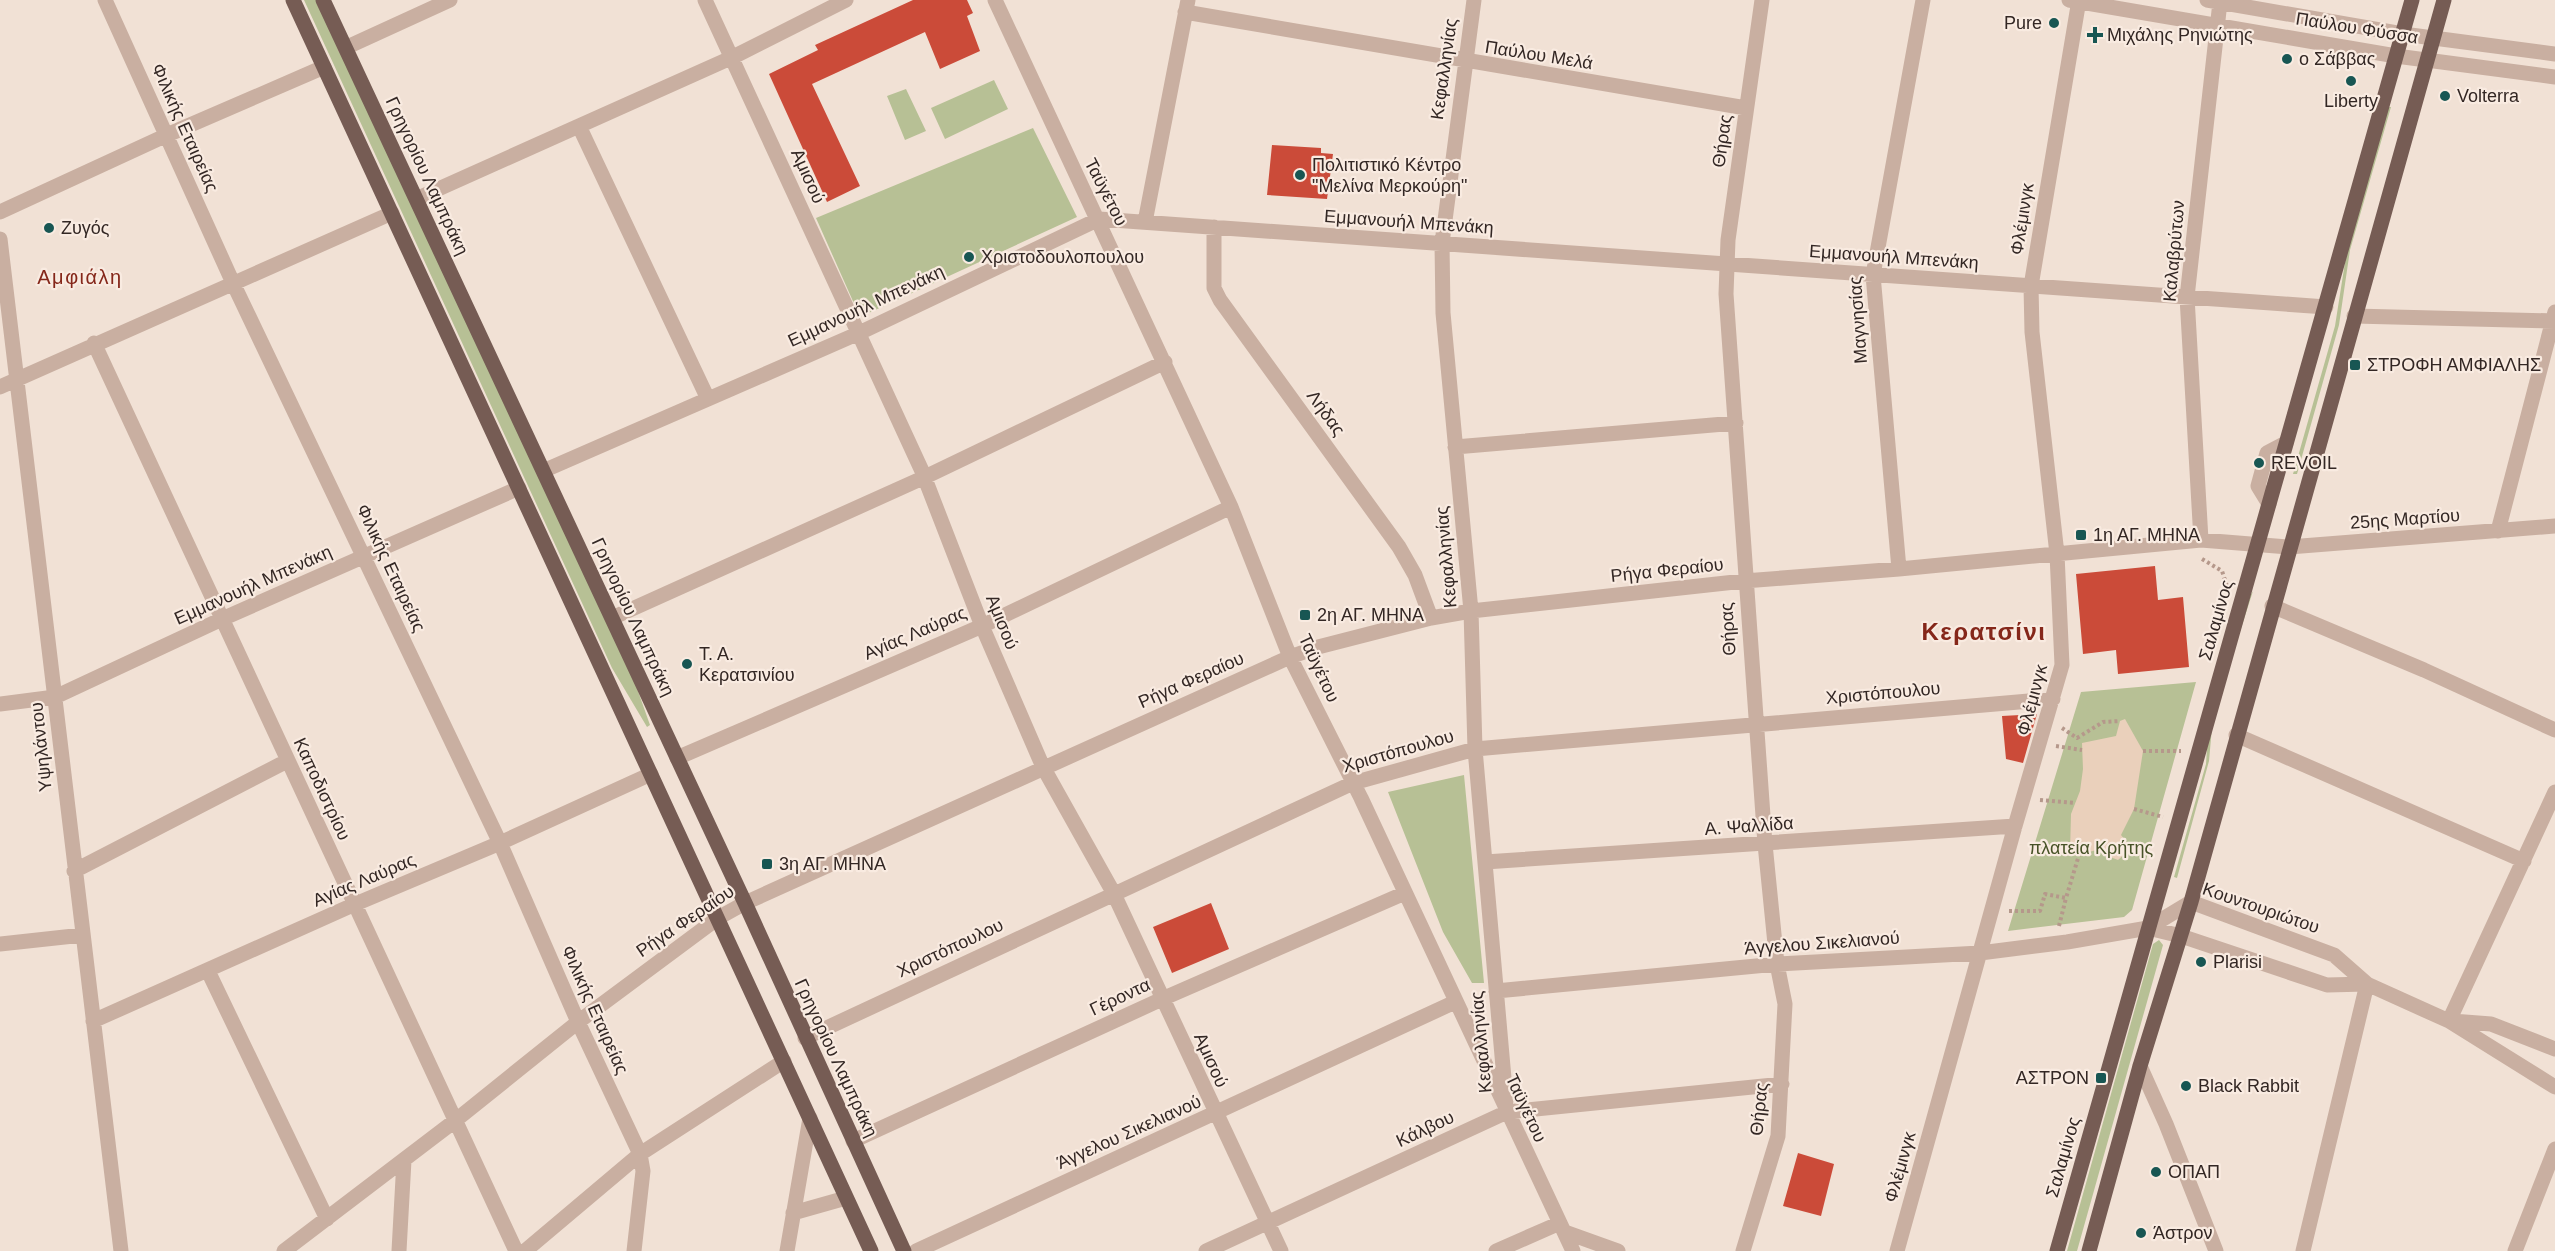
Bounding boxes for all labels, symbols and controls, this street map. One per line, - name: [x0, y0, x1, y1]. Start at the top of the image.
- street label: Παύλου Φύσσα: [2294, 8, 2420, 48]
- place label: Pure: [2004, 13, 2042, 33]
- marker: Pure: [2047, 16, 2061, 30]
- street label: Κεφαλληνίας: [1427, 17, 1461, 121]
- place label: Μιχάλης Ρηνιώτης: [2107, 25, 2253, 45]
- marker: Μιχάλης Ρηνιώτης: [2088, 28, 2102, 42]
- street label: Παύλου Μελά: [1484, 37, 1594, 73]
- place label: ο Σάββας: [2299, 49, 2376, 69]
- marker: ο Σάββας: [2280, 52, 2294, 66]
- street label: Φιλικής Εταιρείας: [148, 61, 222, 196]
- marker: Liberty: [2344, 74, 2358, 88]
- place label: Volterra: [2457, 86, 2520, 106]
- marker: Volterra: [2438, 89, 2452, 103]
- place label: Liberty: [2324, 91, 2378, 111]
- street label: Γρηγορίου Λαμπράκη: [382, 94, 472, 258]
- street label: Θήρας: [1708, 113, 1736, 169]
- street label: Αμισού: [787, 146, 829, 206]
- street label: Ταϋγέτου: [1081, 155, 1131, 229]
- place label: Πολιτιστικό Κέντρο "Μελίνα Μερκούρη": [1312, 155, 1467, 196]
- marker: Πολιτιστικό Κέντρο "Μελίνα Μερκούρη": [1293, 168, 1307, 182]
- street label: Φλέμινγκ: [2006, 181, 2038, 256]
- street label: Καλαβρύτων: [2160, 199, 2188, 303]
- street label: Εμμανουήλ Μπενάκη: [1324, 206, 1494, 238]
- place label: Ζυγός: [61, 218, 110, 238]
- marker: Ζυγός: [42, 221, 56, 235]
- street label: Εμμανουήλ Μπενάκη: [1809, 241, 1979, 273]
- place label: Χριστοδουλοπουλου: [981, 247, 1144, 267]
- marker: Χριστοδουλοπουλου: [962, 250, 976, 264]
- street label: Εμμανουήλ Μπενάκη: [785, 261, 947, 351]
- district label: Αμφιάλη: [37, 266, 123, 288]
- street label: Μαγνησίας: [1845, 275, 1871, 364]
- place label: ΣΤΡΟΦΗ ΑΜΦΙΑΛΗΣ: [2367, 355, 2541, 375]
- marker: ΣΤΡΟΦΗ ΑΜΦΙΑΛΗΣ: [2348, 358, 2362, 372]
- street label: Λήδας: [1303, 386, 1349, 440]
- place label: REVOIL: [2271, 453, 2337, 473]
- marker: REVOIL: [2252, 456, 2266, 470]
- street label: Φιλικής Εταιρείας: [353, 501, 429, 635]
- street label: Κεφαλληνίας: [1432, 505, 1460, 609]
- street label: 25ης Μαρτίου: [2349, 505, 2461, 533]
- place label: 1η ΑΓ. ΜΗΝΑ: [2093, 525, 2200, 545]
- marker: 1η ΑΓ. ΜΗΝΑ: [2074, 528, 2088, 542]
- street label: Γρηγορίου Λαμπράκη: [588, 535, 678, 699]
- street label: Εμμανουήλ Μπενάκη: [171, 541, 335, 629]
- street label: Ρήγα Φεραίου: [1610, 554, 1724, 586]
- street label: Σαλαμίνος: [2195, 577, 2237, 663]
- street label: Αμισού: [982, 592, 1022, 652]
- street label: Θήρας: [1716, 601, 1740, 656]
- street label: Αγίας Λαύρας: [861, 602, 970, 664]
- place label: 2η ΑΓ. ΜΗΝΑ: [1317, 605, 1424, 625]
- marker: 2η ΑΓ. ΜΗΝΑ: [1298, 608, 1312, 622]
- district label: Κερατσίνι: [1922, 618, 2046, 645]
- street label: Ταϋγέτου: [1295, 631, 1343, 705]
- place label: Τ. Α. Κερατσινίου: [699, 644, 795, 685]
- street label: Ρήγα Φεραίου: [1135, 648, 1247, 712]
- marker: Τ. Α. Κερατσινίου: [680, 657, 694, 671]
- street label: Φλέμινγκ: [2013, 661, 2051, 738]
- street label: Χριστόπουλου: [1825, 678, 1941, 708]
- street label: Υψηλάντου: [26, 701, 56, 793]
- street label: Χριστόπουλου: [1340, 726, 1456, 776]
- street label: Καποδιστρίου: [290, 735, 354, 843]
- street label: Α. Ψαλλίδα: [1704, 813, 1794, 839]
- park label: πλατεία Κρήτης: [2029, 838, 2153, 858]
- street label: Αγίας Λαύρας: [310, 849, 419, 911]
- place label: 3η ΑΓ. ΜΗΝΑ: [779, 854, 886, 874]
- marker: 3η ΑΓ. ΜΗΝΑ: [760, 857, 774, 871]
- street label: Κουντουριώτου: [2200, 879, 2322, 937]
- street label: Ρήγα Φεραίου: [632, 881, 738, 961]
- street label: Χριστόπουλου: [894, 915, 1006, 981]
- street label: Άγγελου Σικελιανού: [1744, 928, 1900, 958]
- street label: Φιλικής Εταιρείας: [558, 943, 632, 1078]
- place label: Plarisi: [2213, 952, 2262, 972]
- marker: Plarisi: [2194, 955, 2208, 969]
- street label: Γέροντα: [1087, 974, 1153, 1020]
- street label: Γρηγορίου Λαμπράκη: [791, 976, 881, 1140]
- street label: Κεφαλληνίας: [1467, 990, 1495, 1094]
- street label: Αμισού: [1190, 1030, 1232, 1090]
- place label: ΑΣΤΡΟΝ: [2016, 1068, 2089, 1088]
- street label: Ταϋγέτου: [1502, 1071, 1550, 1145]
- marker: ΑΣΤΡΟΝ: [2094, 1071, 2108, 1085]
- place label: Black Rabbit: [2198, 1076, 2299, 1096]
- marker: Black Rabbit: [2179, 1079, 2193, 1093]
- street label: Θήρας: [1746, 1081, 1772, 1137]
- street label: Άγγελου Σικελιανού: [1054, 1091, 1204, 1173]
- street label: Κάλβου: [1393, 1107, 1457, 1151]
- street label: Σαλαμίνος: [2042, 1114, 2084, 1200]
- street label: Φλέμινγκ: [1880, 1128, 1920, 1205]
- place label: ΟΠΑΠ: [2168, 1162, 2220, 1182]
- marker: ΟΠΑΠ: [2149, 1165, 2163, 1179]
- place label: Άστρον: [2153, 1223, 2212, 1243]
- marker: Άστρον: [2134, 1226, 2148, 1240]

